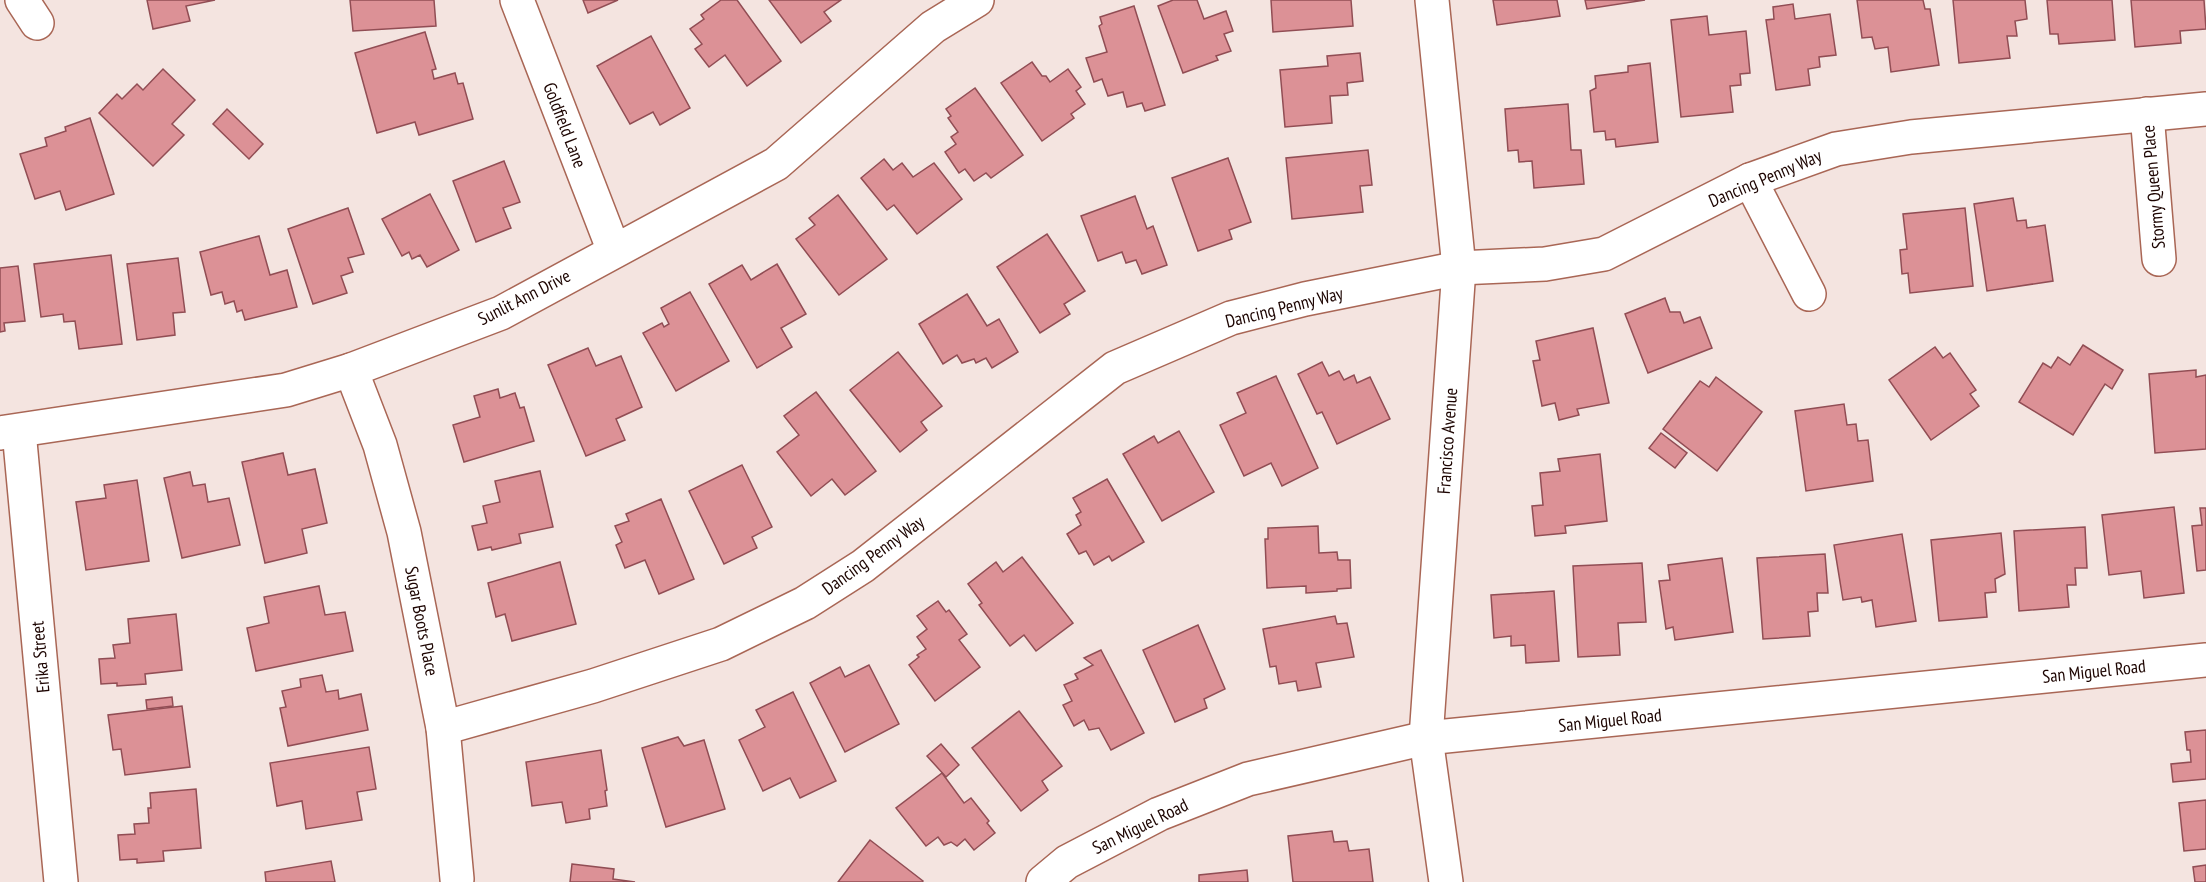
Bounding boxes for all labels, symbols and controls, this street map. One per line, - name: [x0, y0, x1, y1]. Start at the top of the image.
- street label: Goldfield Lane: [538, 79, 592, 171]
- street label: Stormy Queen Place: [2136, 124, 2170, 250]
- street label: Dancing Penny Way: [1705, 144, 1825, 212]
- street label: Sunlit Ann Drive: [474, 264, 574, 330]
- street label: Dancing Penny Way: [1223, 281, 1345, 333]
- street label: Francisco Avenue: [1432, 387, 1462, 495]
- street label: Dancing Penny Way: [818, 510, 929, 600]
- street label: Sugar Boots Place: [400, 564, 444, 678]
- street label: Erika Street: [25, 620, 55, 694]
- street label: San Miguel Road: [2041, 654, 2147, 688]
- street label: San Miguel Road: [1557, 703, 1663, 737]
- street label: San Miguel Road: [1088, 793, 1192, 859]

